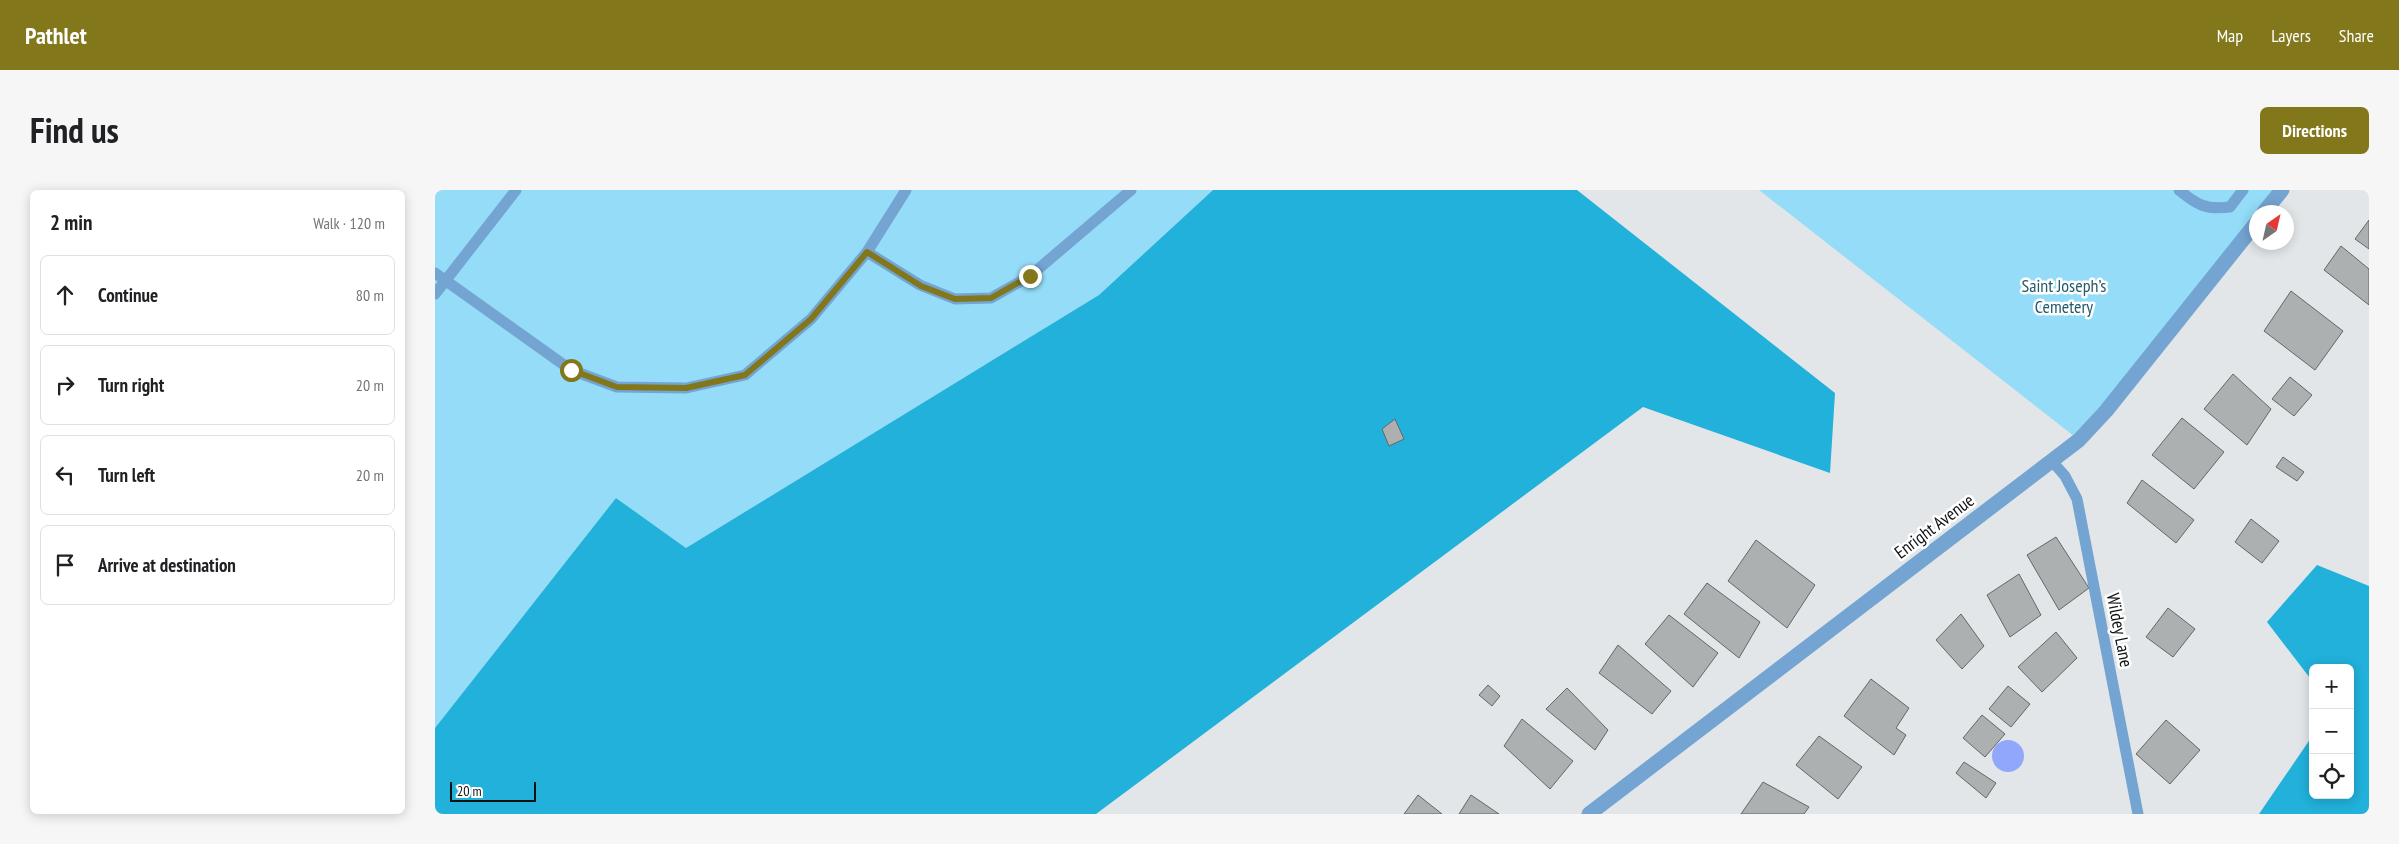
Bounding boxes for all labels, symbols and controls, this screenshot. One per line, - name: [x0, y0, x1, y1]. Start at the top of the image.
- text: Pathlet: [25, 20, 87, 51]
- text: Map: [2217, 24, 2243, 47]
- text: Layers: [2271, 24, 2311, 47]
- text: Share: [2339, 24, 2374, 47]
- text: Find us: [30, 107, 119, 153]
- button: Directions: [2260, 107, 2369, 154]
- north arrow: [2249, 205, 2294, 250]
- text: 2 min: [50, 209, 92, 236]
- text: Walk · 120 m: [313, 213, 385, 233]
- route end: [1019, 265, 1042, 288]
- park label: Saint Joseph’s Cemetery: [2022, 274, 2106, 318]
- icon: ahead: [51, 281, 79, 309]
- text: Continue: [98, 283, 158, 307]
- text: 80 m: [356, 285, 384, 305]
- route start: [560, 359, 583, 382]
- icon: right: [51, 371, 79, 399]
- text: Turn right: [98, 373, 164, 397]
- text: 20 m: [356, 375, 384, 395]
- icon: left: [51, 461, 79, 489]
- text: Turn left: [98, 463, 155, 487]
- text: 20 m: [356, 465, 384, 485]
- street label: Enright Avenue: [1890, 489, 1978, 563]
- icon: arrive: [51, 551, 79, 579]
- text: Arrive at destination: [98, 553, 236, 577]
- street label: Wildey Lane: [2102, 591, 2138, 669]
- map controls: [2309, 664, 2354, 799]
- button: +: [2309, 664, 2354, 709]
- button: −: [2309, 709, 2354, 754]
- button: locate: [2309, 754, 2354, 799]
- scale bar: [450, 779, 536, 802]
- text: 20 m: [457, 782, 482, 800]

